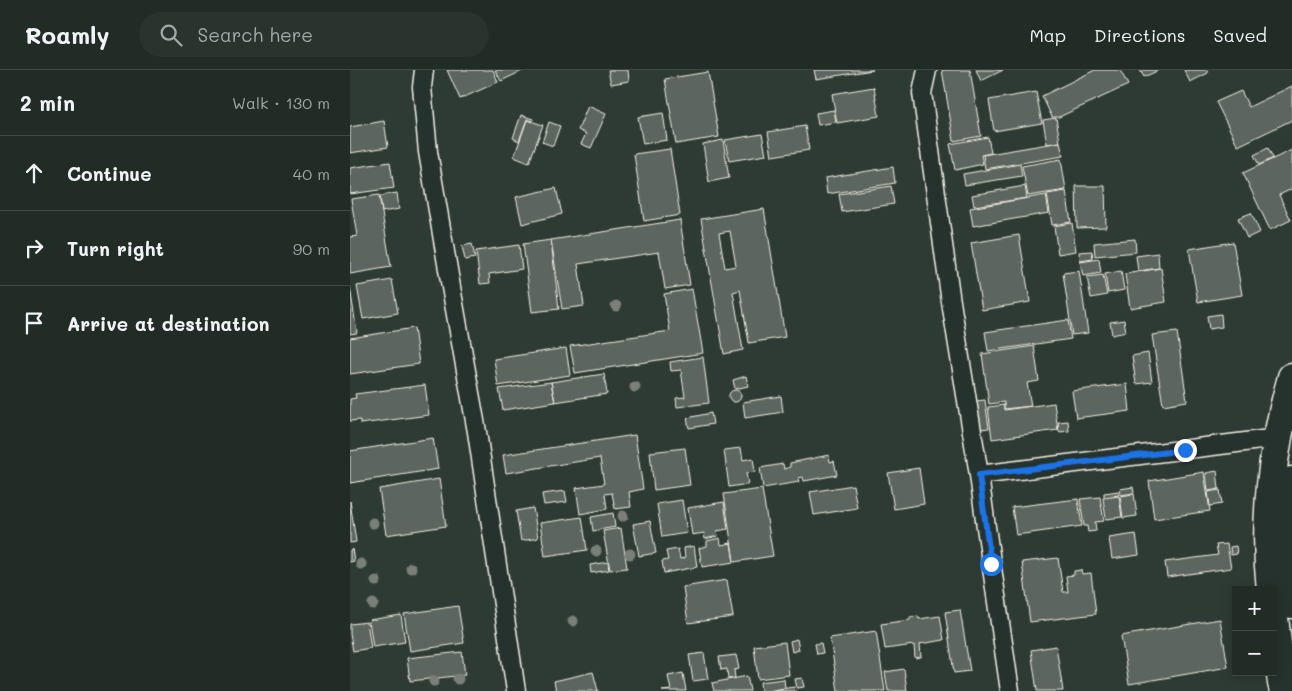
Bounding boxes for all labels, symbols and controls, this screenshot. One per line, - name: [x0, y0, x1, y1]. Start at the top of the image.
- search box: [139, 12, 489, 57]
- text: Roamly: [25, 19, 109, 50]
- icon: search: [157, 21, 185, 49]
- text: Search here: [197, 22, 313, 47]
- text: Map: [1029, 23, 1066, 47]
- text: Directions: [1094, 23, 1186, 47]
- text: Saved: [1214, 23, 1267, 47]
- text: 2 min: [20, 89, 75, 116]
- text: Walk · 130 m: [232, 92, 330, 113]
- icon: ahead: [20, 159, 48, 187]
- text: Continue: [67, 161, 152, 186]
- text: 40 m: [293, 163, 330, 184]
- icon: right: [20, 234, 48, 262]
- text: Turn right: [67, 236, 164, 261]
- text: 90 m: [293, 238, 330, 259]
- icon: arrive: [20, 309, 48, 337]
- text: Arrive at destination: [67, 311, 270, 336]
- route end: [1174, 439, 1197, 462]
- route start: [980, 553, 1003, 576]
- map controls: [1232, 586, 1277, 676]
- button: +: [1232, 586, 1277, 631]
- button: −: [1232, 631, 1277, 676]

